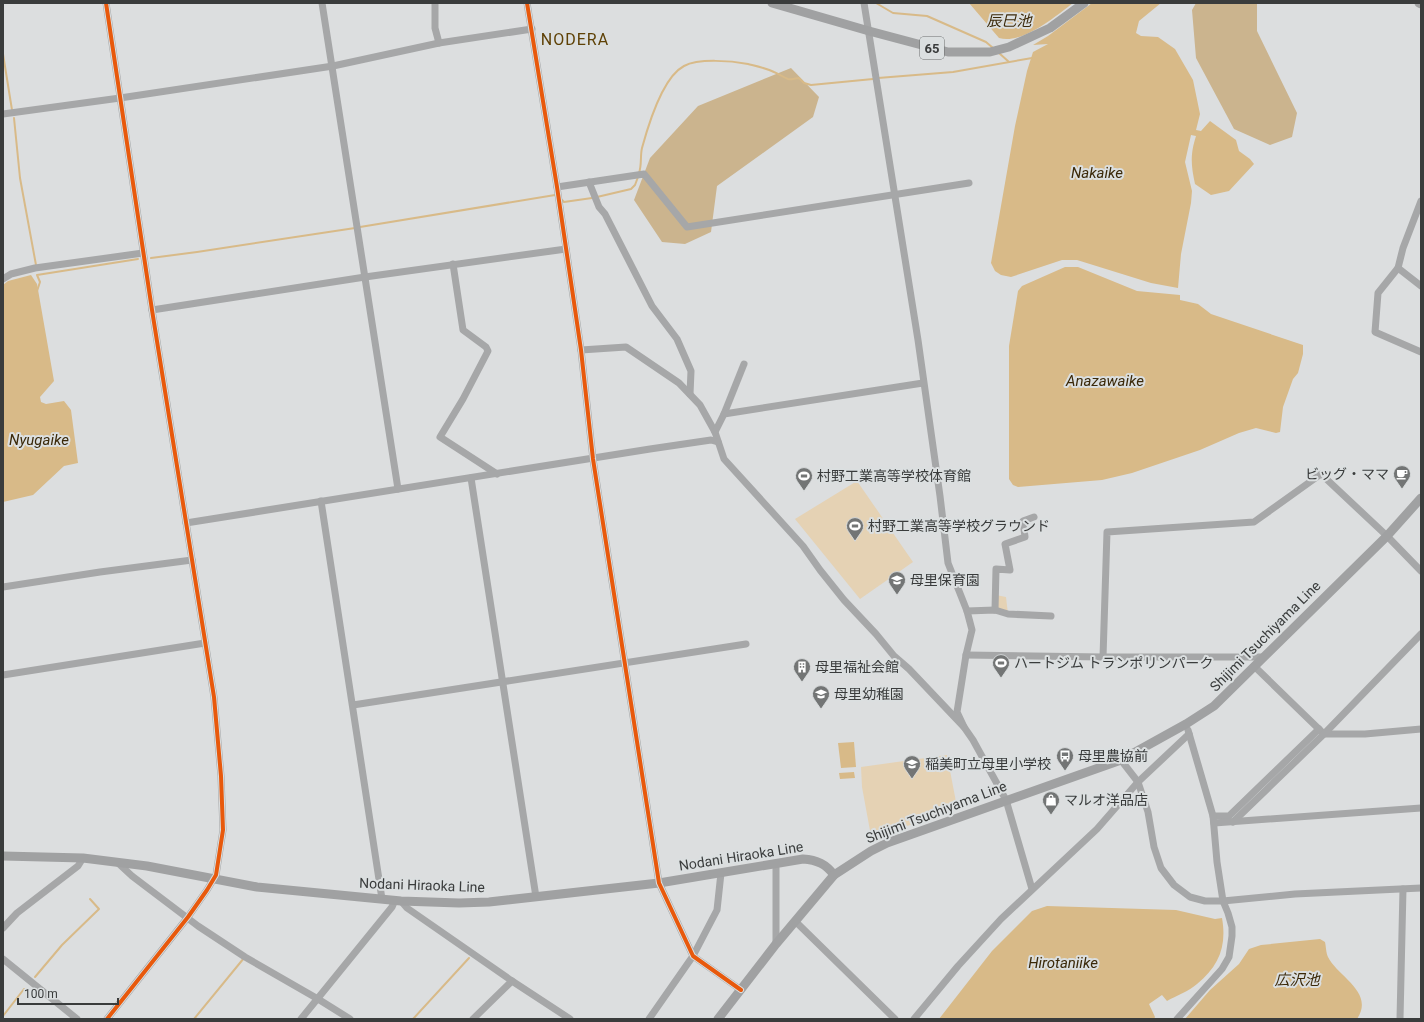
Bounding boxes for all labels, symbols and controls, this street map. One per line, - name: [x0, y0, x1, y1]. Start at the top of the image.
- water label: 辰巳池: [986, 12, 1033, 30]
- district label: NODERA: [541, 30, 609, 49]
- road number: 65: [920, 37, 944, 59]
- water label: Nakaike: [1071, 164, 1123, 182]
- water label: Anazawaike: [1065, 372, 1144, 390]
- water label: Nyugaike: [9, 431, 69, 449]
- cafe icon: ビッグ・ママ: [1392, 464, 1412, 489]
- sports icon: 村野工業高等学校体育館: [794, 466, 814, 491]
- place label: ビッグ・ママ: [1305, 466, 1389, 482]
- place label: 村野工業高等学校体育館: [817, 468, 971, 484]
- sports icon: 村野工業高等学校グラウンド: [845, 516, 865, 541]
- place label: 村野工業高等学校グラウンド: [868, 518, 1050, 534]
- school or university icon: 母里保育園: [887, 570, 907, 595]
- place label: 母里保育園: [910, 572, 980, 588]
- street label: Shijimi Tsuchiyama Line: [1206, 577, 1324, 695]
- sports icon: ハートジム トランポリンパーク: [991, 653, 1011, 678]
- place label: ハートジム トランポリンパーク: [1014, 655, 1213, 671]
- building icon: 母里福祉会館: [792, 657, 812, 682]
- place label: 母里福祉会館: [815, 659, 899, 675]
- school or university icon: 母里幼稚園: [811, 684, 831, 709]
- place label: 母里幼稚園: [834, 686, 904, 702]
- bus stop icon: 母里農協前: [1055, 746, 1075, 771]
- place label: 母里農協前: [1078, 748, 1148, 764]
- school or university icon: 稲美町立母里小学校: [902, 754, 922, 779]
- place label: 稲美町立母里小学校: [925, 756, 1051, 772]
- street label: Shijimi Tsuchiyama Line: [863, 778, 1009, 846]
- shop icon: マルオ洋品店: [1041, 790, 1061, 815]
- place label: マルオ洋品店: [1064, 792, 1148, 808]
- street label: Nodani Hiraoka Line: [678, 838, 804, 874]
- street label: Nodani Hiraoka Line: [359, 875, 485, 895]
- water label: Hirotaniike: [1028, 954, 1098, 972]
- water label: 広沢池: [1274, 971, 1321, 989]
- scale bar: [18, 980, 118, 1006]
- text: 100 m: [24, 987, 58, 1001]

